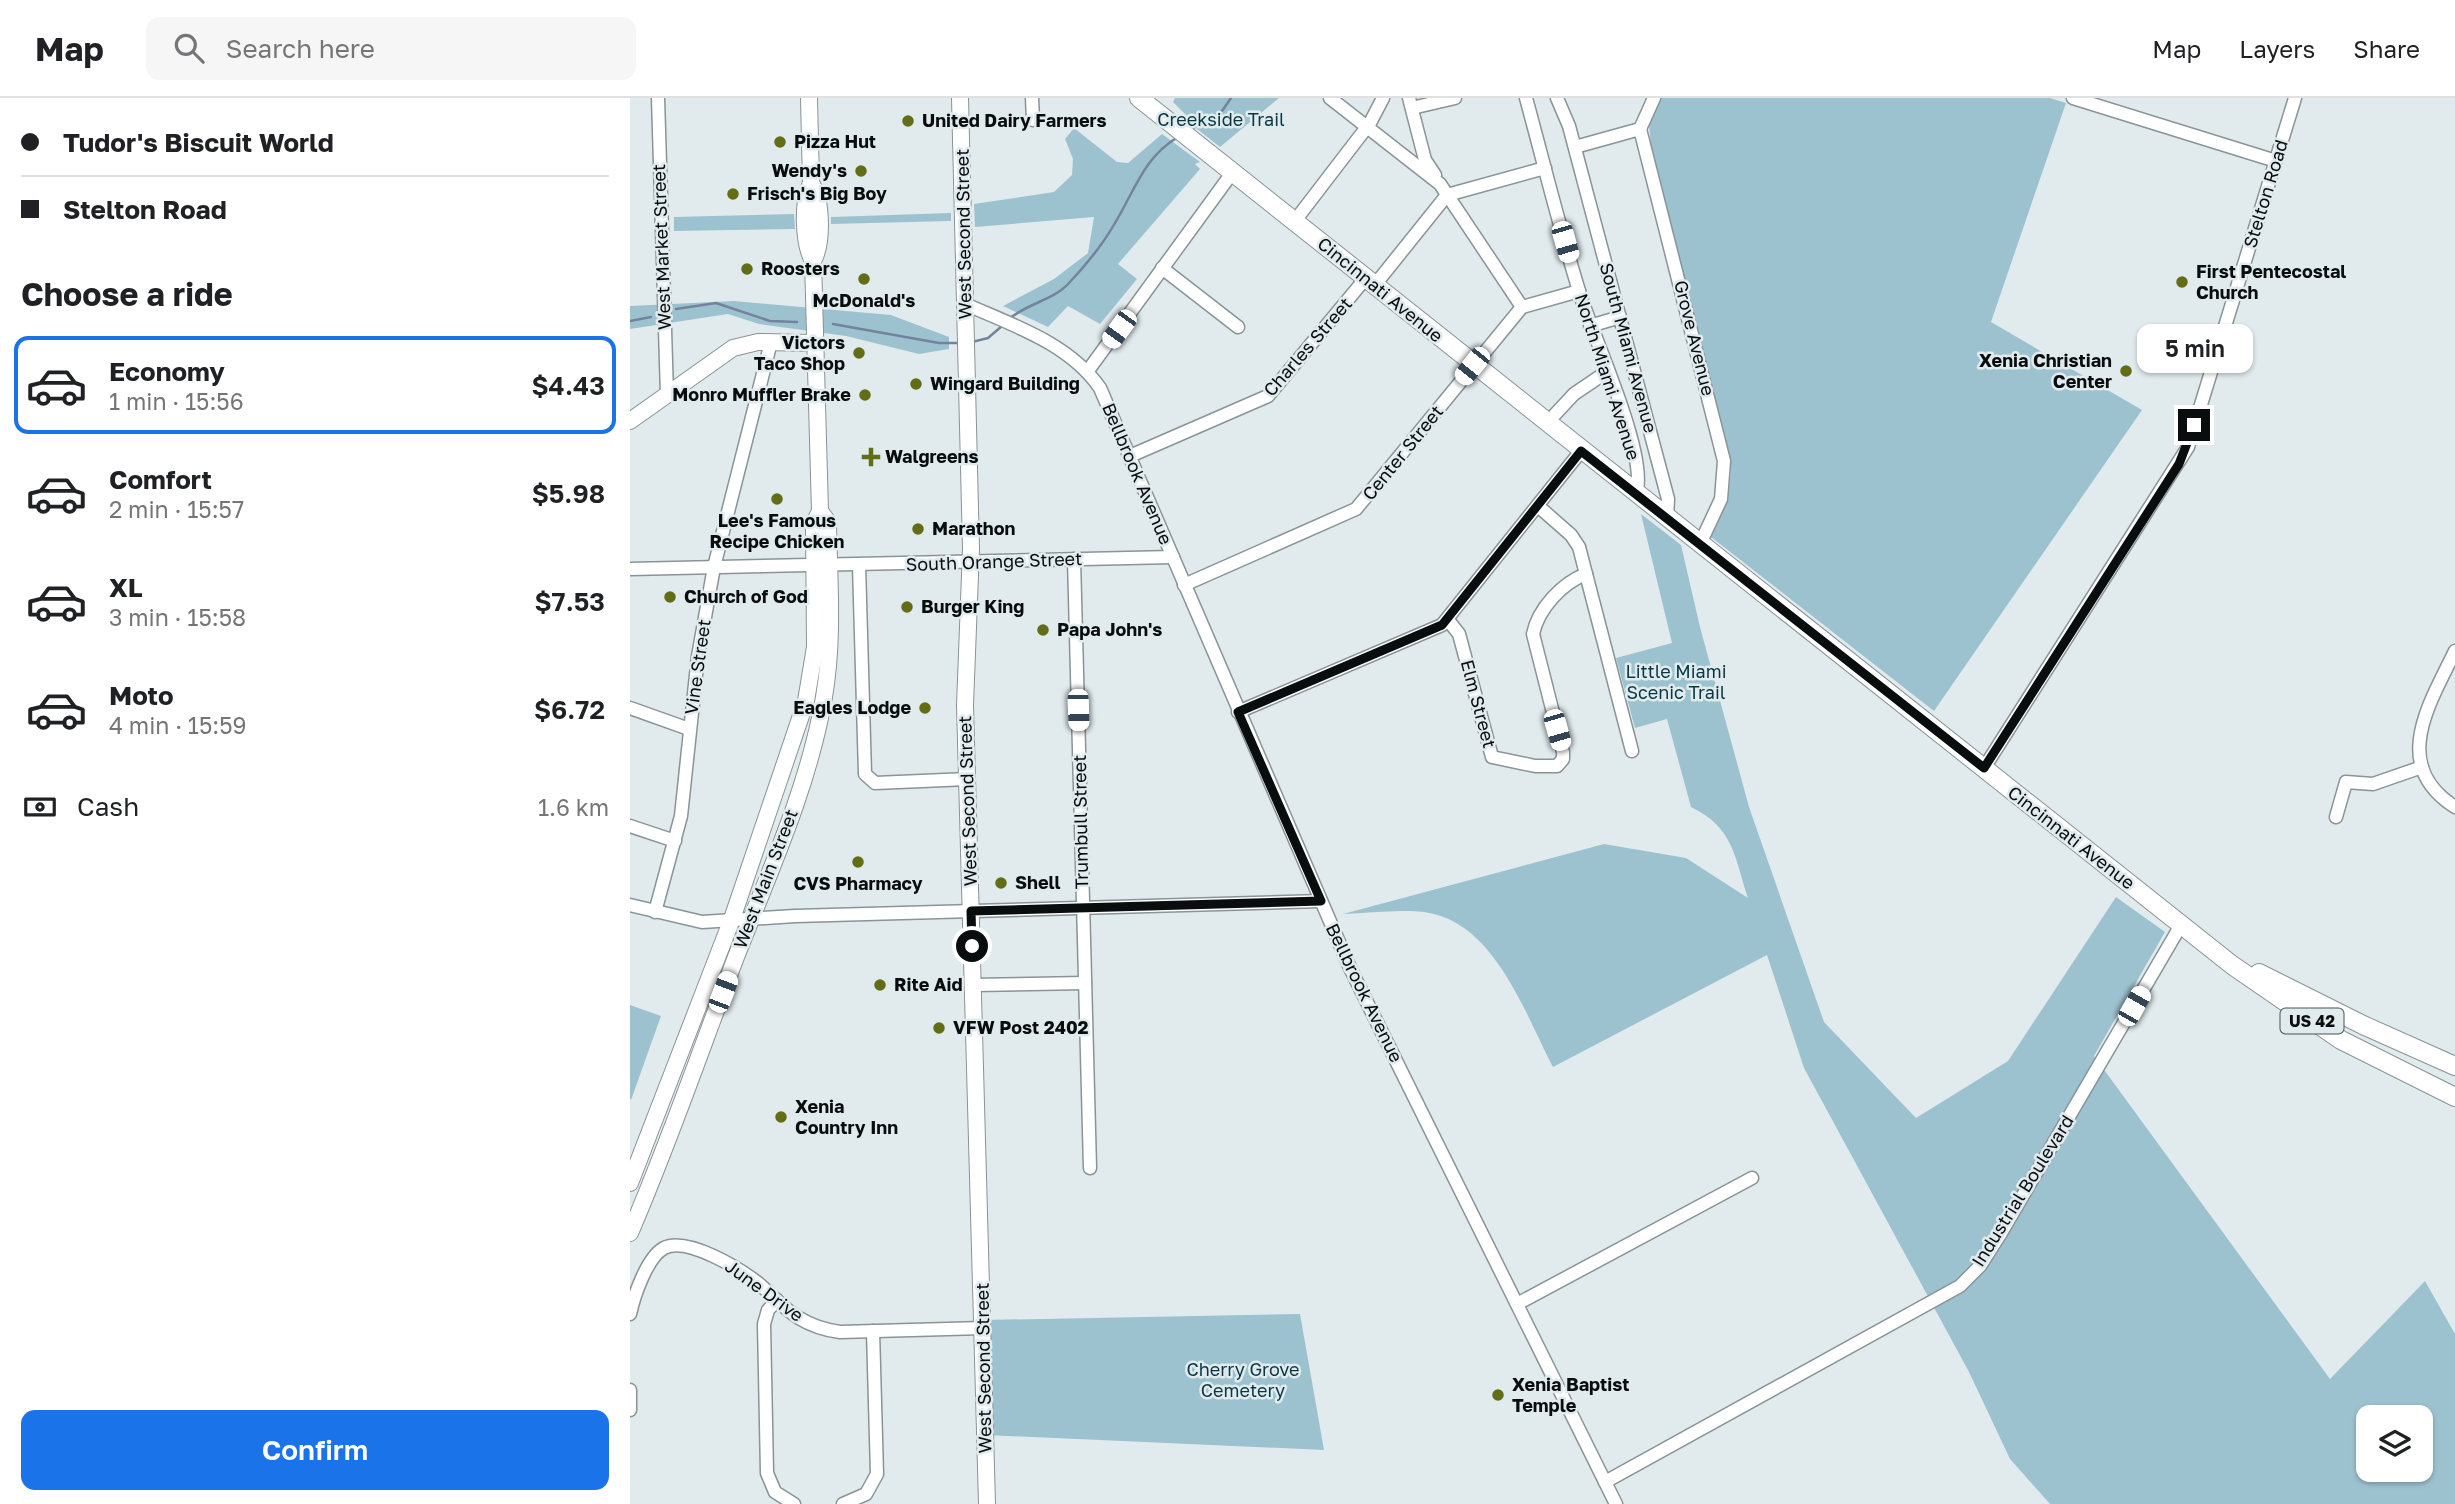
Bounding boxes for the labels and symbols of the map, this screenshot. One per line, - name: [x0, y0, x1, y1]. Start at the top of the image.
- park label: Creekside Trail: [1157, 108, 1285, 130]
- place label: United Dairy Farmers: [922, 109, 1107, 131]
- marker: United Dairy Farmers: [900, 113, 916, 129]
- place label: Pizza Hut: [794, 130, 876, 152]
- marker: Pizza Hut: [772, 134, 788, 150]
- street label: Stelton Road: [2238, 137, 2292, 250]
- street label: West Second Street: [951, 148, 975, 320]
- place label: Wendy's: [772, 159, 847, 181]
- marker: Wendy's: [853, 163, 869, 179]
- street label: West Market Street: [647, 164, 675, 330]
- place label: Frisch's Big Boy: [747, 182, 887, 204]
- marker: Frisch's Big Boy: [725, 186, 741, 202]
- car: [1550, 219, 1581, 265]
- street label: Cincinnati Avenue: [1313, 232, 1448, 347]
- place label: Roosters: [761, 257, 840, 279]
- street label: South Miami Avenue: [1596, 260, 1662, 435]
- place label: First Pentecostal Church: [2196, 260, 2346, 303]
- marker: Roosters: [739, 261, 755, 277]
- marker: McDonald's: [856, 271, 872, 287]
- marker: First Pentecostal Church: [2174, 274, 2190, 290]
- street label: Grove Avenue: [1670, 278, 1720, 398]
- place label: McDonald's: [813, 289, 915, 311]
- street label: North Miami Avenue: [1571, 291, 1645, 463]
- street label: Charles Street: [1258, 292, 1356, 400]
- car: [1099, 306, 1140, 352]
- callout: 5 min: [2136, 324, 2252, 372]
- place label: Victors Taco Shop: [754, 331, 845, 374]
- car: [1451, 343, 1494, 389]
- marker: Victors Taco Shop: [851, 345, 867, 361]
- place label: Xenia Christian Center: [1979, 349, 2112, 392]
- marker: Xenia Christian Center: [2118, 363, 2134, 379]
- place label: Wingard Building: [930, 372, 1080, 394]
- marker: Wingard Building: [908, 376, 924, 392]
- place label: Monro Muffler Brake: [672, 383, 851, 405]
- marker: Monro Muffler Brake: [857, 387, 873, 403]
- street label: Bellbrook Avenue: [1098, 399, 1178, 548]
- street label: Center Street: [1357, 400, 1447, 504]
- route end: [2178, 409, 2210, 441]
- place label: Walgreens: [885, 445, 979, 467]
- marker: Walgreens: [863, 449, 879, 465]
- marker: Lee's Famous Recipe Chicken: [769, 491, 785, 507]
- place label: Lee's Famous Recipe Chicken: [710, 509, 845, 552]
- place label: Marathon: [932, 517, 1016, 539]
- marker: Marathon: [910, 521, 926, 537]
- street label: South Orange Street: [905, 547, 1083, 575]
- place label: Church of God: [684, 585, 808, 607]
- marker: Church of God: [662, 589, 678, 605]
- place label: Burger King: [921, 595, 1024, 617]
- marker: Burger King: [899, 599, 915, 615]
- street label: Vine Street: [679, 618, 715, 716]
- place label: Papa John's: [1057, 618, 1162, 640]
- marker: Papa John's: [1035, 622, 1051, 638]
- street label: Elm Street: [1457, 657, 1501, 750]
- park label: Little Miami Scenic Trail: [1625, 660, 1727, 703]
- car: [1067, 689, 1090, 731]
- place label: Eagles Lodge: [793, 696, 911, 718]
- marker: Eagles Lodge: [917, 700, 933, 716]
- car: [1542, 707, 1573, 753]
- street label: West Second Street: [953, 715, 981, 887]
- street label: Trumbull Street: [1068, 755, 1092, 890]
- street label: Cincinnati Avenue: [2004, 781, 2139, 894]
- street label: West Main Street: [728, 806, 802, 951]
- marker: CVS Pharmacy: [850, 854, 866, 870]
- place label: Shell: [1015, 871, 1061, 893]
- place label: CVS Pharmacy: [794, 872, 923, 894]
- marker: Shell: [993, 875, 1009, 891]
- street label: Bellbrook Avenue: [1322, 920, 1408, 1066]
- route start: [956, 930, 988, 962]
- car: [706, 969, 741, 1015]
- place label: Rite Aid: [894, 973, 963, 995]
- marker: Rite Aid: [872, 977, 888, 993]
- car: [2115, 983, 2154, 1029]
- road number: US 42: [2280, 1009, 2344, 1034]
- place label: VFW Post 2402: [953, 1016, 1089, 1038]
- marker: VFW Post 2402: [931, 1020, 947, 1036]
- place label: Xenia Country Inn: [795, 1095, 898, 1138]
- marker: Xenia Country Inn: [773, 1109, 789, 1125]
- street label: Industrial Boulevard: [1967, 1111, 2078, 1270]
- street label: June Drive: [721, 1254, 808, 1326]
- street label: West Second Street: [971, 1282, 995, 1454]
- park label: Cherry Grove Cemetery: [1186, 1358, 1300, 1401]
- place label: Xenia Baptist Temple: [1512, 1373, 1629, 1416]
- marker: Xenia Baptist Temple: [1490, 1387, 1506, 1403]

